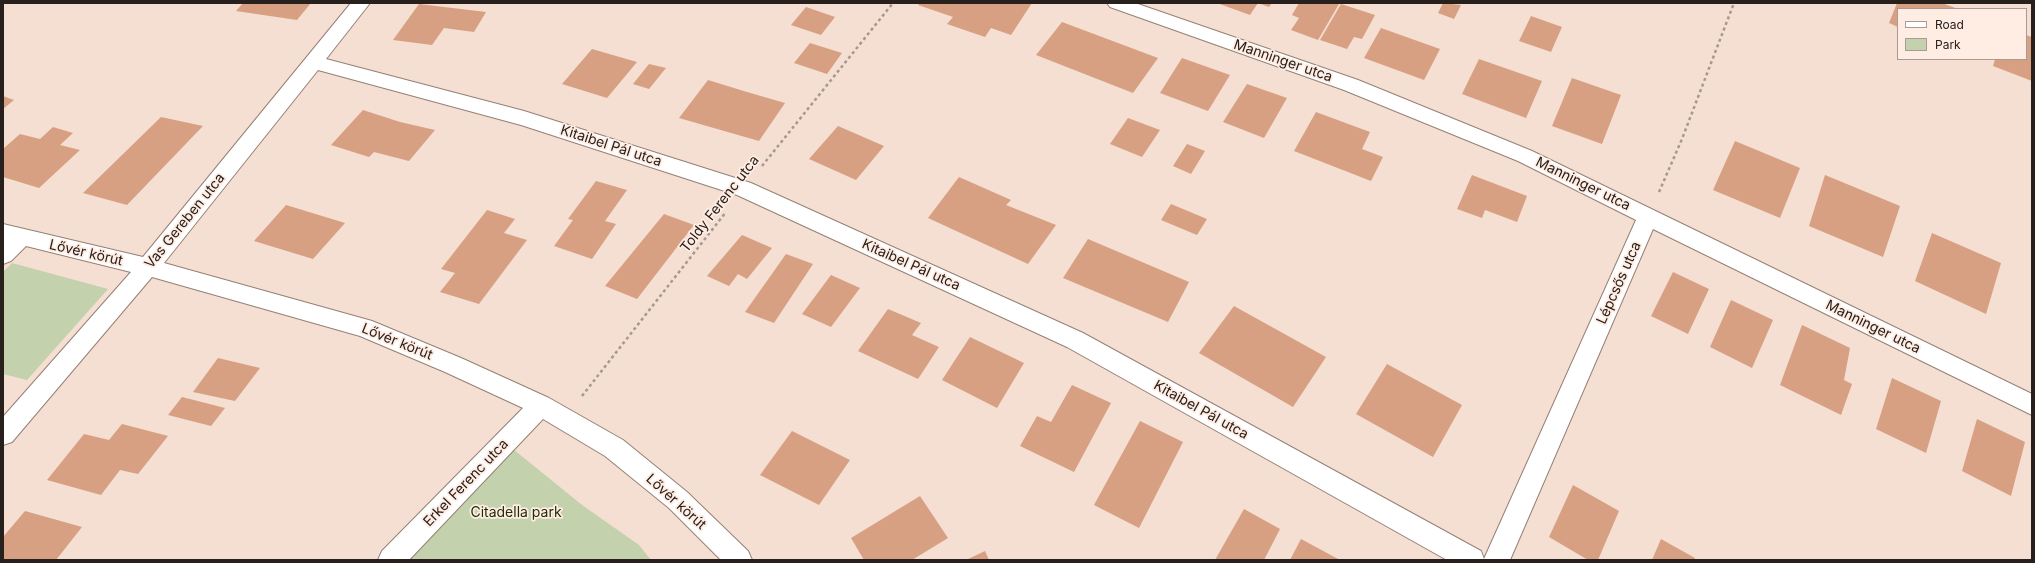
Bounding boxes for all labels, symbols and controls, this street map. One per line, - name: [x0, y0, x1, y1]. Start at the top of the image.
- legend: [1897, 8, 2027, 60]
- text: Road: [1935, 17, 1964, 32]
- street label: Manninger utca: [1231, 36, 1335, 86]
- text: Park: [1935, 37, 1961, 52]
- street label: Kitaibel Pál utca: [558, 122, 664, 170]
- street label: Toldy Ferenc utca: [677, 152, 763, 256]
- street label: Manninger utca: [1533, 154, 1633, 214]
- street label: Vas Gereben utca: [141, 170, 229, 272]
- street label: Lővér körút: [48, 236, 124, 270]
- street label: Kitaibel Pál utca: [859, 236, 963, 294]
- street label: Lépcsős utca: [1593, 239, 1645, 327]
- street label: Manninger utca: [1823, 297, 1923, 357]
- street label: Lővér körút: [359, 320, 435, 364]
- street label: Kitaibel Pál utca: [1151, 377, 1251, 443]
- street label: Erkel Ferenc utca: [420, 436, 512, 530]
- street label: Lővér körút: [643, 471, 709, 533]
- park label: Citadella park: [470, 505, 562, 521]

